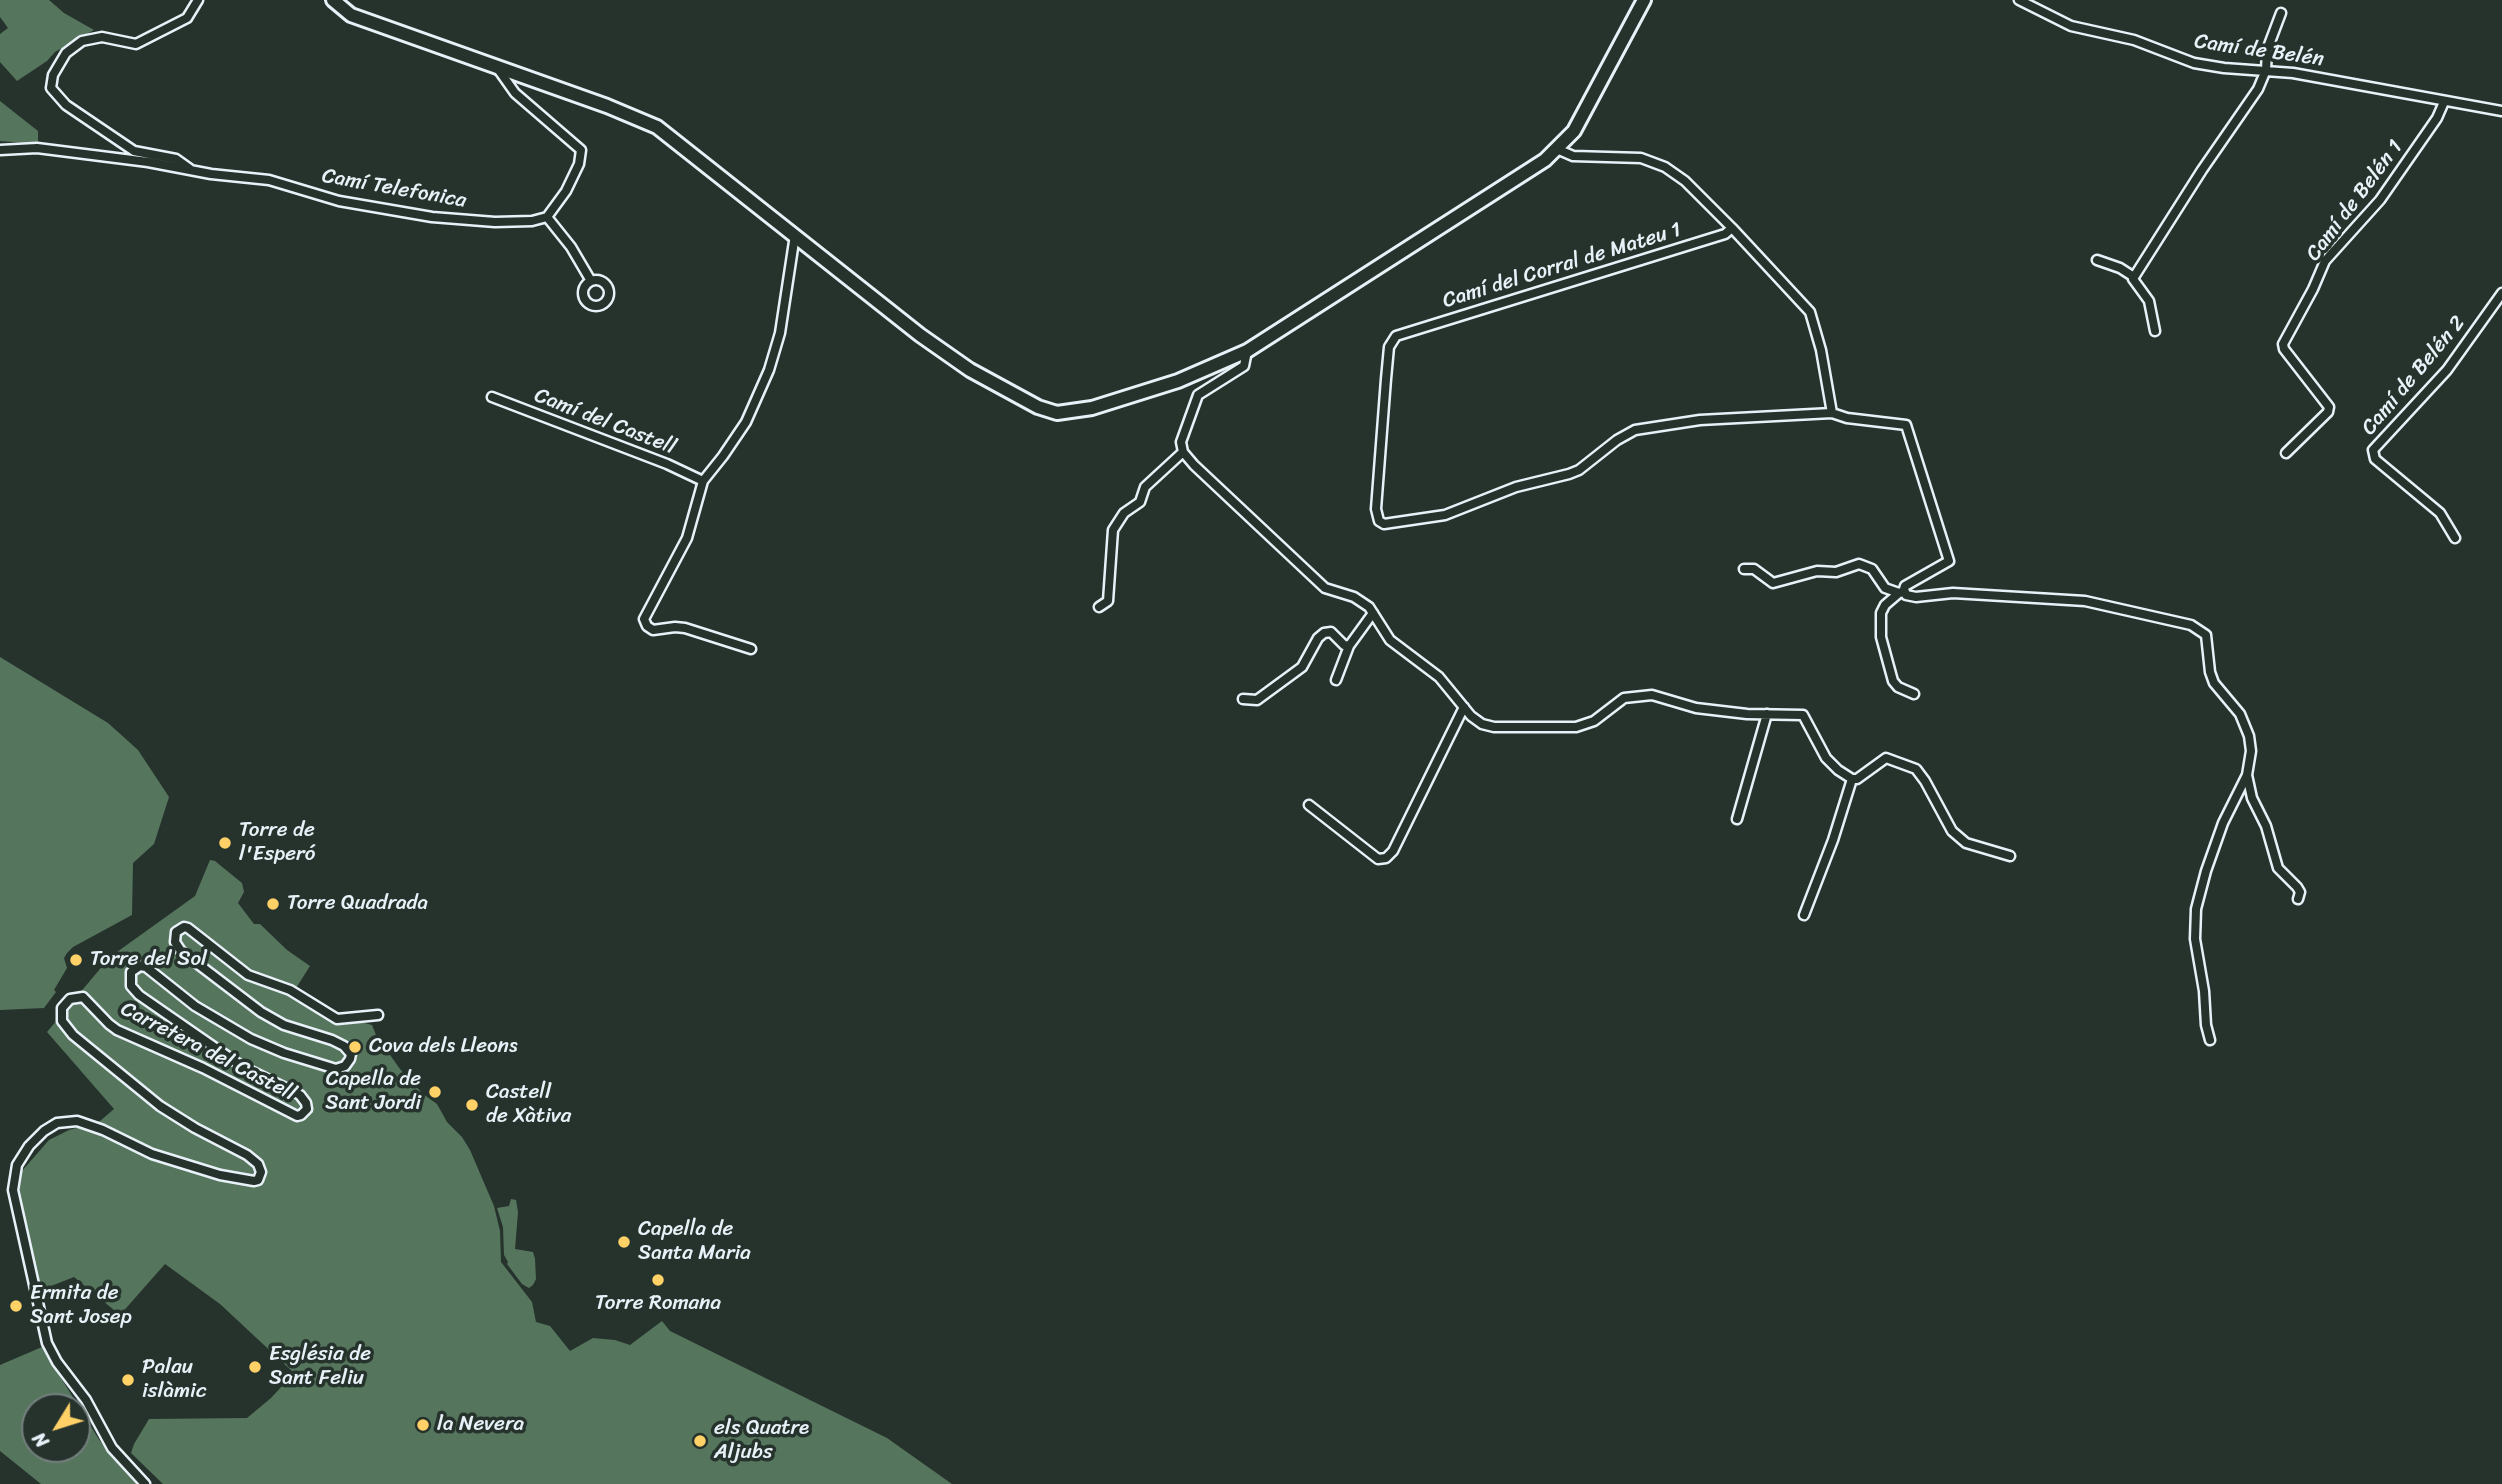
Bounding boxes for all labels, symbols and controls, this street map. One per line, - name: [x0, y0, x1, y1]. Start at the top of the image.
- street label: Camí de Belén: [2193, 29, 2325, 73]
- street label: Camí de Belén 1: [2301, 136, 2409, 266]
- street label: Camí Telefonica: [320, 164, 468, 214]
- street label: Camí del Corral de Mateu 1: [1440, 218, 1684, 314]
- street label: Camí de Belén 2: [2357, 311, 2471, 441]
- street label: Camí del Castell: [531, 383, 679, 461]
- place label: Torre de l'Esperó: [239, 818, 315, 868]
- marker: Torre de l'Esperó: [217, 835, 233, 851]
- place label: Torre Quadrada: [287, 891, 428, 917]
- marker: Torre Quadrada: [265, 896, 281, 912]
- place label: Torre del Sol: [90, 947, 207, 973]
- marker: Torre del Sol: [68, 952, 84, 968]
- street label: Carretera del Castell: [116, 997, 300, 1107]
- place label: Cova dels Lleons: [369, 1034, 518, 1060]
- marker: Cova dels Lleons: [347, 1039, 363, 1055]
- place label: Capella de Sant Jordi: [325, 1067, 421, 1117]
- place label: Castell de Xàtiva: [486, 1080, 571, 1130]
- marker: Capella de Sant Jordi: [427, 1084, 443, 1100]
- marker: Castell de Xàtiva: [464, 1097, 480, 1113]
- place label: Capella de Santa Maria: [638, 1217, 751, 1267]
- marker: Capella de Santa Maria: [616, 1234, 632, 1250]
- marker: Torre Romana: [650, 1272, 666, 1288]
- place label: Ermita de Sant Josep: [30, 1281, 132, 1331]
- place label: Torre Romana: [595, 1291, 721, 1317]
- marker: Ermita de Sant Josep: [8, 1298, 24, 1314]
- place label: Església de Sant Feliu: [269, 1342, 371, 1392]
- place label: Palau islàmic: [142, 1355, 206, 1405]
- marker: Església de Sant Feliu: [247, 1359, 263, 1375]
- marker: Palau islàmic: [120, 1372, 136, 1388]
- north arrow: [21, 1393, 91, 1463]
- place label: la Nevera: [437, 1412, 524, 1438]
- place label: els Quatre Aljubs: [714, 1416, 809, 1466]
- marker: la Nevera: [415, 1417, 431, 1433]
- text: N: [24, 1425, 58, 1455]
- marker: els Quatre Aljubs: [692, 1433, 708, 1449]

